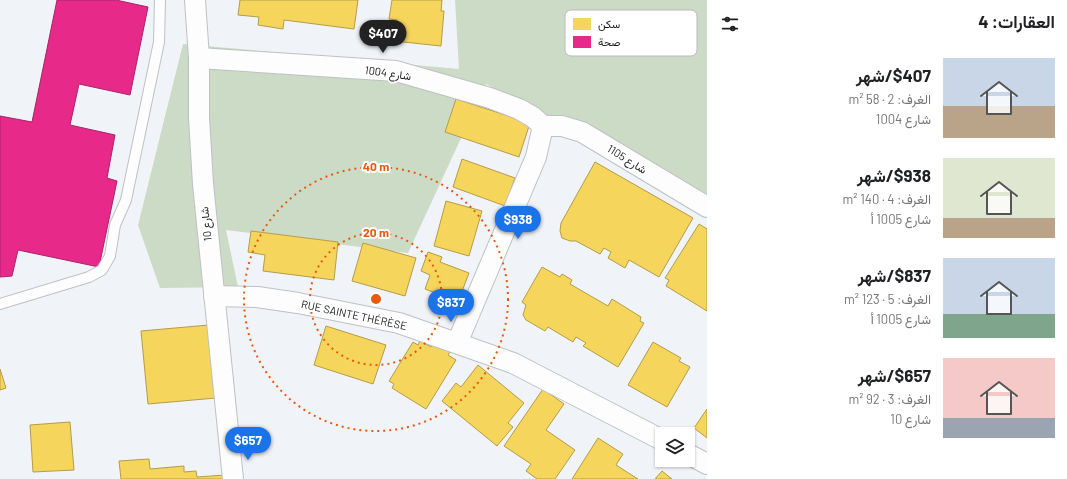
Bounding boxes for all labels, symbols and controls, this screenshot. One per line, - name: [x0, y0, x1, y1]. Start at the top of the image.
- legend: [565, 10, 697, 56]
- text: العقارات: 4: [978, 11, 1055, 31]
- icon: filters: [719, 13, 741, 35]
- text: سكن: [598, 17, 621, 31]
- pin: $407: [359, 20, 407, 54]
- text: $407: [368, 25, 398, 41]
- text: صحة: [598, 35, 620, 48]
- street label: شارع 1004: [364, 63, 412, 84]
- text: $407/شهر: [856, 65, 931, 85]
- icon: home: [975, 74, 1023, 122]
- text: الغرف: 2 · 58 m²: [848, 91, 931, 107]
- text: شارع 1004: [876, 111, 931, 127]
- street label: شارع 1105: [604, 141, 650, 178]
- text: 40 m: [363, 159, 389, 173]
- text: $938/شهر: [857, 165, 931, 185]
- icon: home: [975, 174, 1023, 222]
- text: الغرف: 4 · 140 m²: [843, 191, 931, 207]
- street label: شارع 10: [197, 206, 216, 242]
- pin: $938: [494, 206, 542, 240]
- text: $938: [504, 211, 532, 227]
- text: شارع 1005 أ: [871, 211, 931, 227]
- text: 20 m: [363, 225, 389, 239]
- text: $837/شهر: [858, 265, 931, 285]
- icon: home: [975, 274, 1023, 322]
- pin: $837: [427, 289, 475, 323]
- text: الغرف: 5 · 123 m²: [844, 291, 931, 307]
- centre of rings: [369, 292, 383, 306]
- text: $837: [437, 294, 465, 310]
- street label: RUE SAINTE THÉRÈSE: [300, 297, 409, 332]
- text: شارع 1005 أ: [871, 311, 931, 327]
- text: $657/شهر: [858, 365, 931, 385]
- icon: home: [975, 374, 1023, 422]
- text: الغرف: 3 · 92 m²: [848, 391, 931, 407]
- text: شارع 10: [890, 411, 931, 427]
- pin: $657: [224, 427, 272, 461]
- map controls: [655, 427, 695, 467]
- button: layers: [655, 427, 695, 467]
- text: $657: [234, 432, 262, 448]

